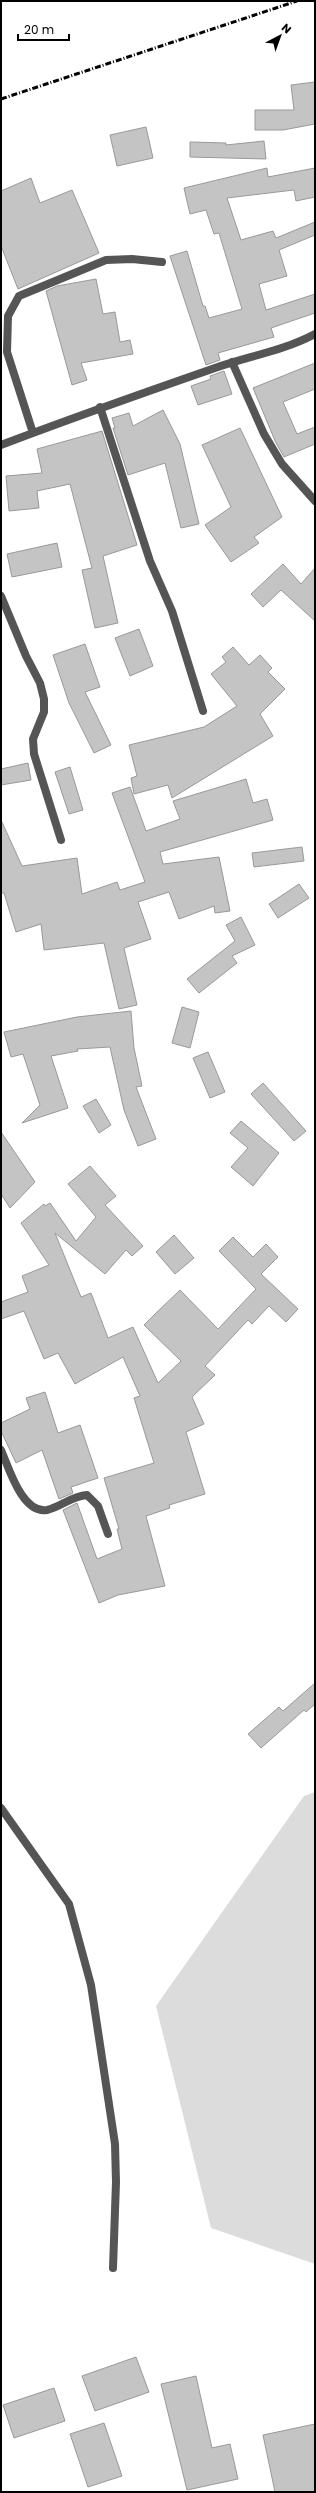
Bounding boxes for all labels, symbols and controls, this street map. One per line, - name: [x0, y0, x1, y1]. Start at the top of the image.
- scale bar: [18, 16, 69, 42]
- north arrow: [260, 16, 300, 56]
- text: N: [278, 20, 295, 37]
- text: 20 m: [24, 21, 54, 38]

